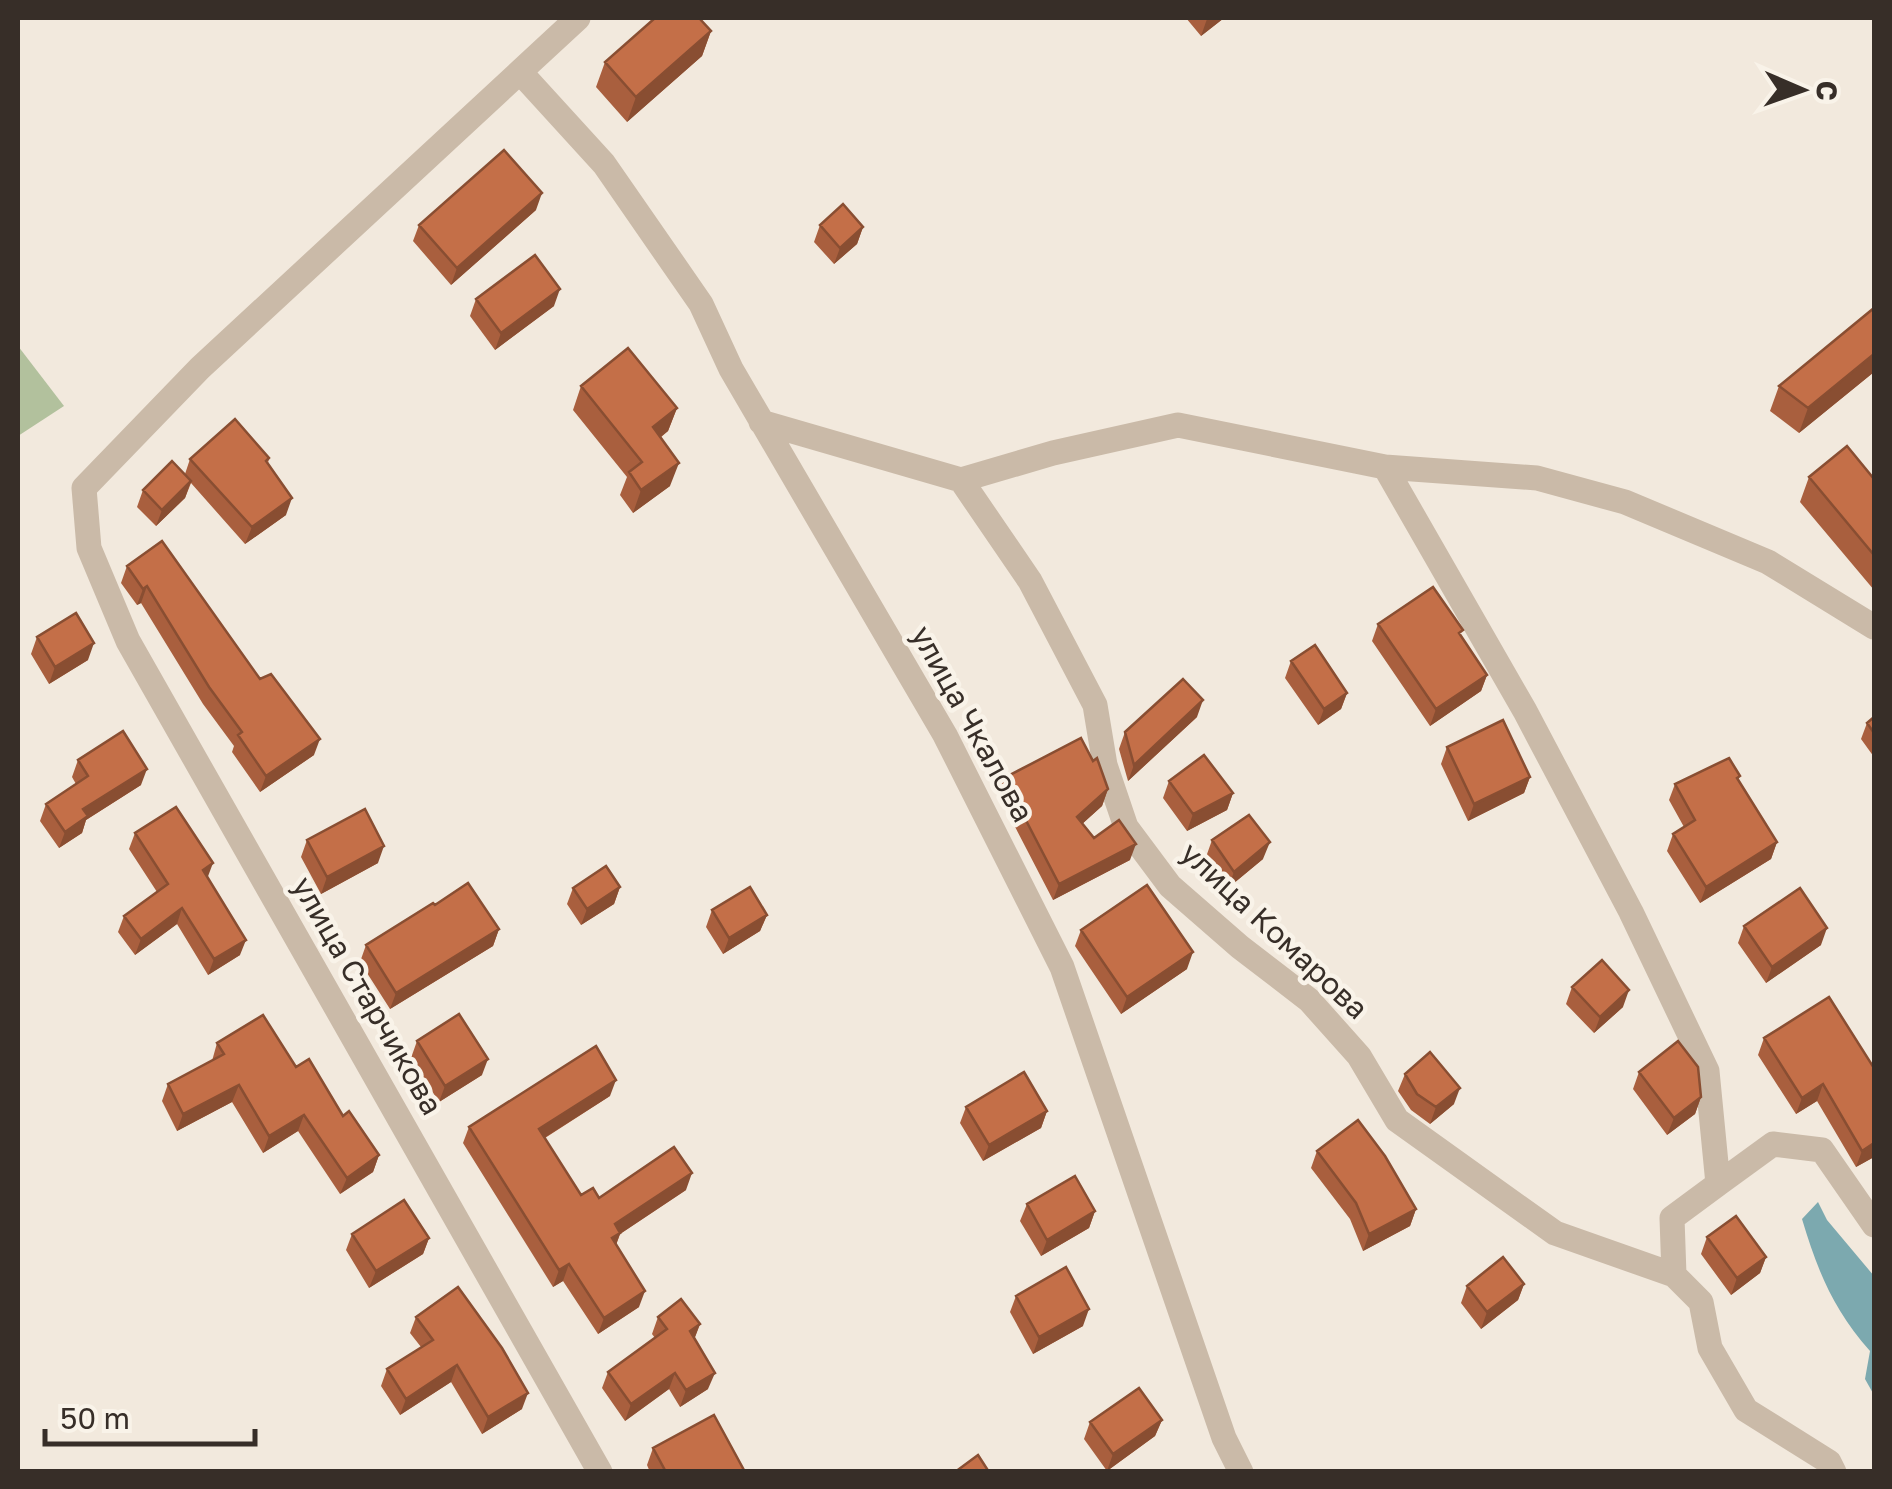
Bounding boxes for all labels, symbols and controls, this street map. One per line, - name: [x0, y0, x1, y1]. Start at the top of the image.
- north arrow: [1752, 40, 1852, 140]
- text: С: [1811, 80, 1844, 101]
- street label: улица Чкалова: [904, 619, 1042, 828]
- street label: улица Комарова: [1174, 834, 1376, 1026]
- street label: улица Старчикова: [285, 870, 451, 1121]
- scale bar: [45, 1384, 255, 1446]
- text: 50 m: [60, 1400, 130, 1436]

